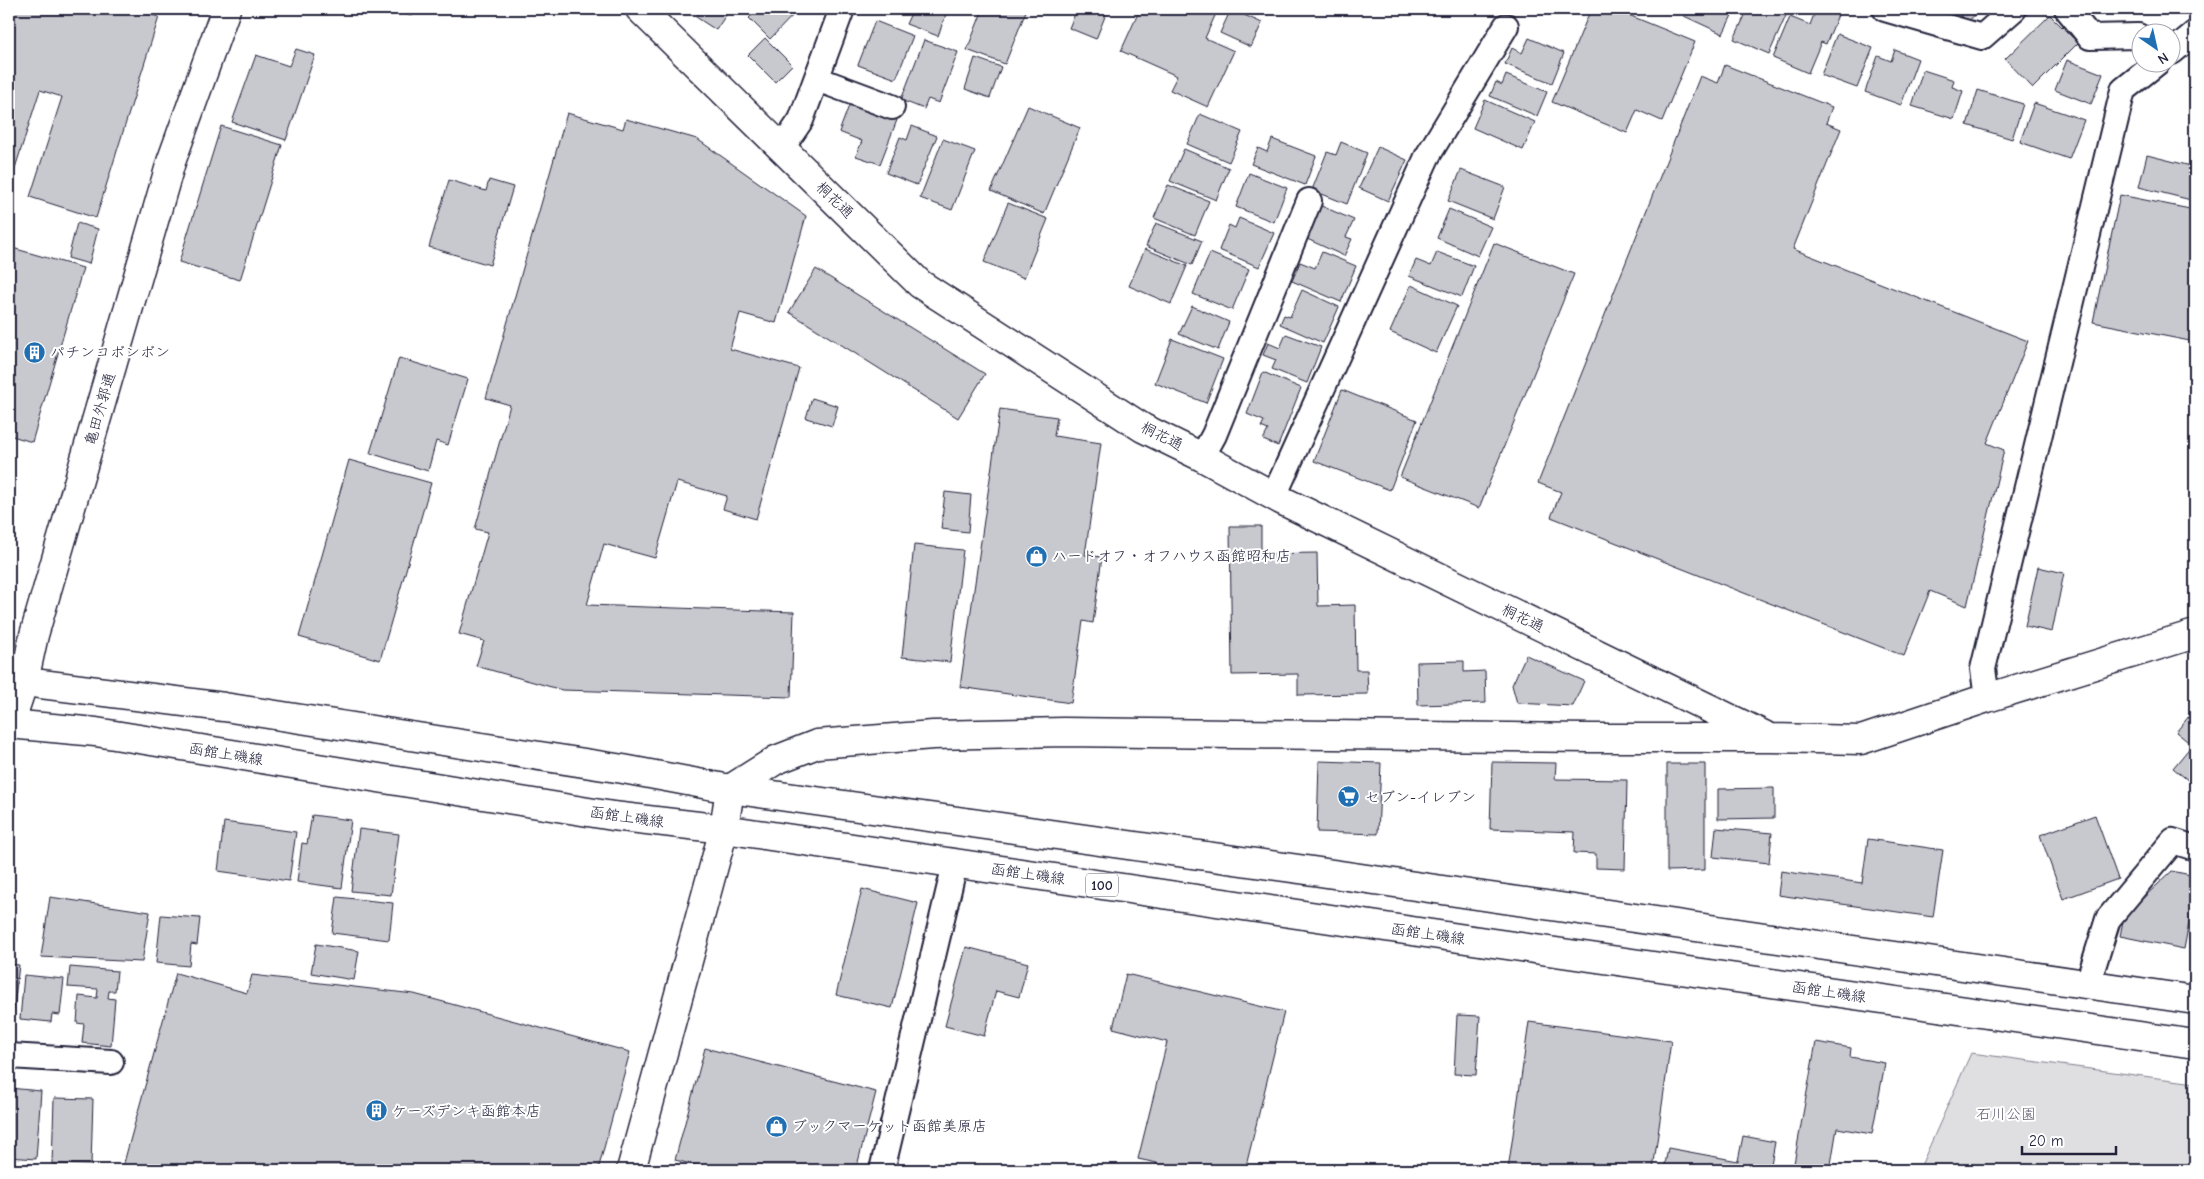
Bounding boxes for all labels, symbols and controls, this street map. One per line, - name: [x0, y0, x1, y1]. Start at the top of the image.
- north arrow: [2132, 22, 2182, 72]
- text: N: [2154, 49, 2172, 68]
- street label: 桐花通: [813, 178, 857, 222]
- building icon: パチンコボンボン: [22, 340, 46, 364]
- place label: パチンコボンボン: [50, 343, 170, 361]
- street label: 亀田外郭通: [81, 370, 119, 448]
- street label: 桐花通: [1138, 418, 1186, 454]
- shop icon: ハードオフ・オフハウス函館昭和店: [1024, 544, 1048, 568]
- place label: ハードオフ・オフハウス函館昭和店: [1052, 547, 1291, 565]
- street label: 桐花通: [1499, 600, 1547, 636]
- street label: 函館上磯線: [188, 739, 264, 769]
- supermarket icon: セブン-イレブン: [1337, 785, 1361, 809]
- place label: セブン-イレブン: [1365, 788, 1476, 806]
- street label: 函館上磯線: [589, 803, 665, 831]
- street label: 函館上磯線: [990, 860, 1066, 888]
- road number: 100: [1086, 874, 1118, 896]
- street label: 函館上磯線: [1390, 920, 1466, 948]
- street label: 函館上磯線: [1791, 978, 1867, 1006]
- building icon: ケーズデンキ函館本店: [364, 1099, 388, 1123]
- place label: ケーズデンキ函館本店: [392, 1102, 541, 1120]
- park label: 石川公園: [1976, 1105, 2036, 1123]
- shop icon: ブックマーケット函館美原店: [764, 1114, 788, 1138]
- place label: ブックマーケット函館美原店: [792, 1117, 987, 1135]
- scale bar: [2022, 1124, 2115, 1156]
- text: 20 m: [2029, 1132, 2063, 1150]

